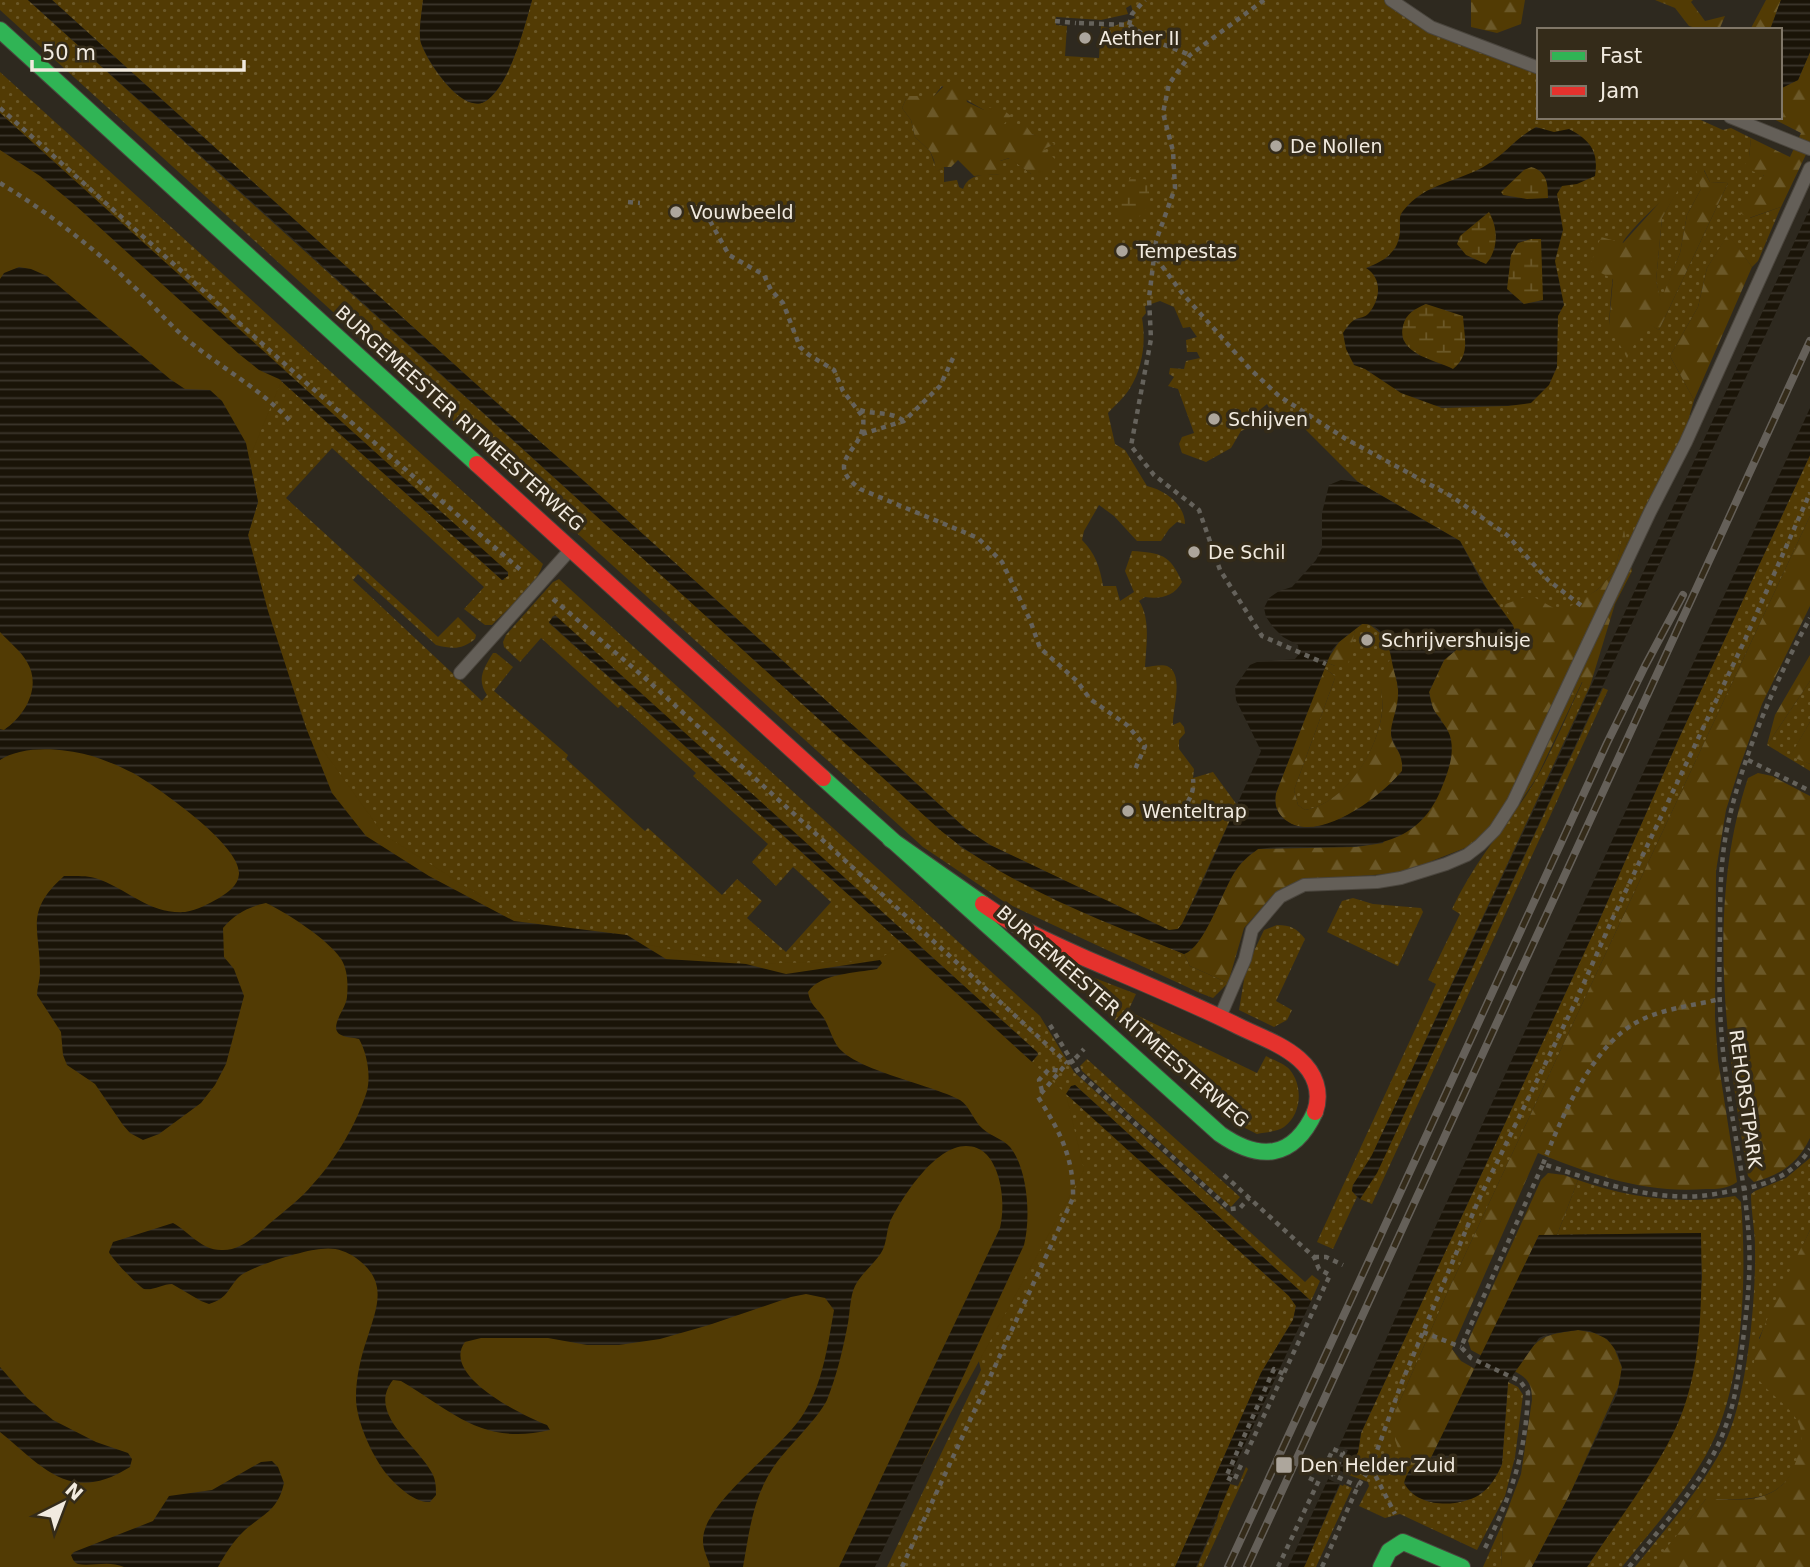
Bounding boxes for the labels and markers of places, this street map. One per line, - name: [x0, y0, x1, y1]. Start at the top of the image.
- place label: Aether II: [1099, 27, 1180, 49]
- marker: Aether II: [1077, 30, 1093, 46]
- place label: De Nollen: [1290, 135, 1383, 157]
- marker: De Nollen: [1268, 138, 1284, 154]
- place label: Vouwbeeld: [690, 201, 794, 223]
- marker: Vouwbeeld: [668, 204, 684, 220]
- place label: Tempestas: [1135, 240, 1237, 262]
- marker: Tempestas: [1114, 243, 1130, 259]
- place label: Schijven: [1228, 408, 1308, 430]
- marker: Schijven: [1206, 411, 1222, 427]
- place label: De Schil: [1208, 541, 1285, 563]
- marker: De Schil: [1186, 544, 1202, 560]
- place label: Schrijvershuisje: [1381, 629, 1531, 651]
- marker: Schrijvershuisje: [1359, 632, 1375, 648]
- place label: Wenteltrap: [1142, 800, 1247, 822]
- marker: Wenteltrap: [1120, 803, 1136, 819]
- place label: Den Helder Zuid: [1300, 1454, 1456, 1476]
- marker: Den Helder Zuid: [1274, 1455, 1294, 1475]

